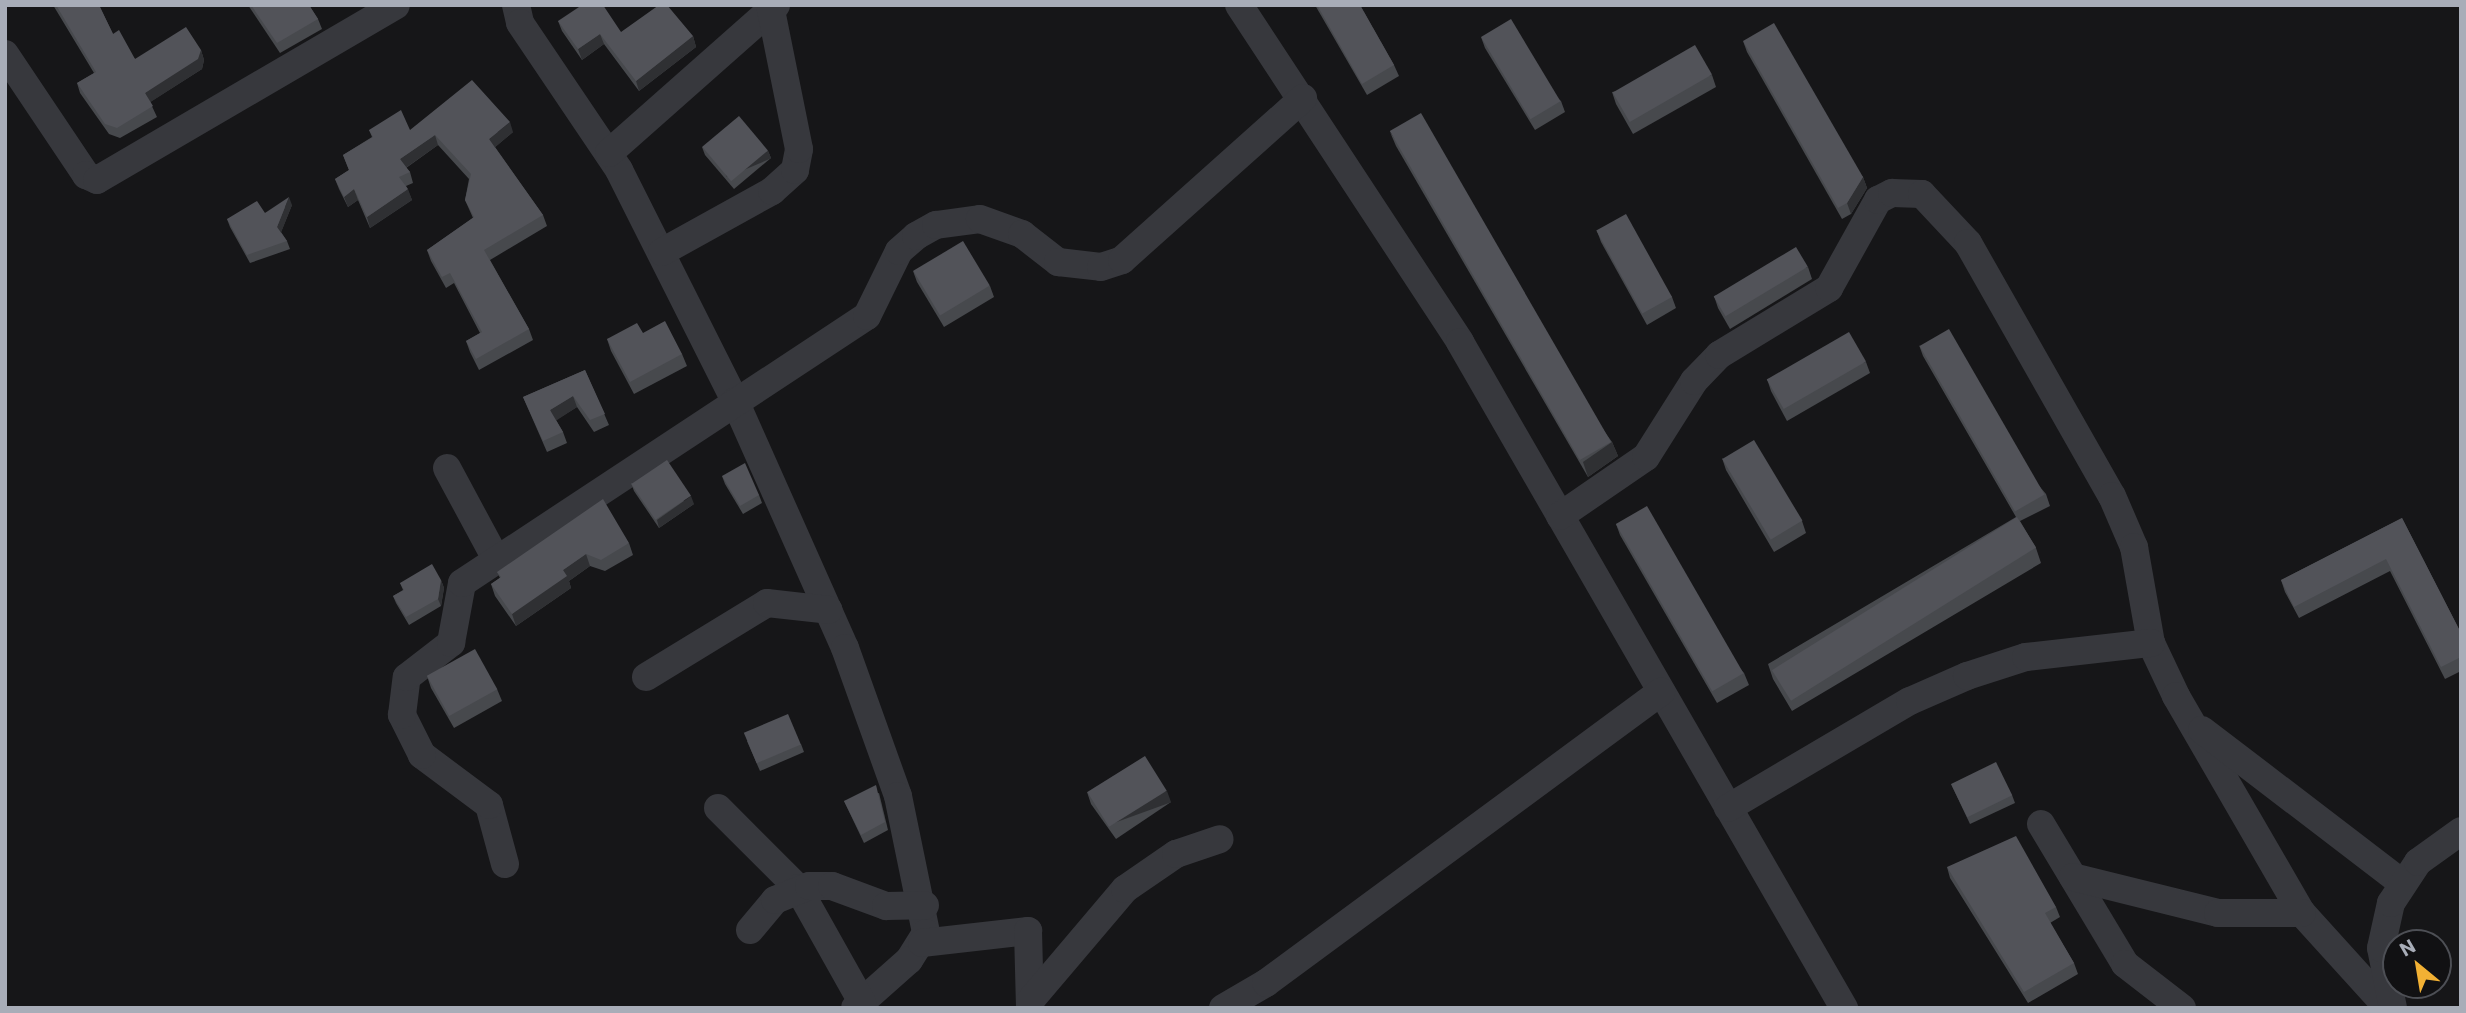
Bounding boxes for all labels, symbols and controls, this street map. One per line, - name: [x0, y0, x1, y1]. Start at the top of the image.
- north arrow: [2382, 929, 2452, 999]
- text: N: [2395, 934, 2419, 961]

